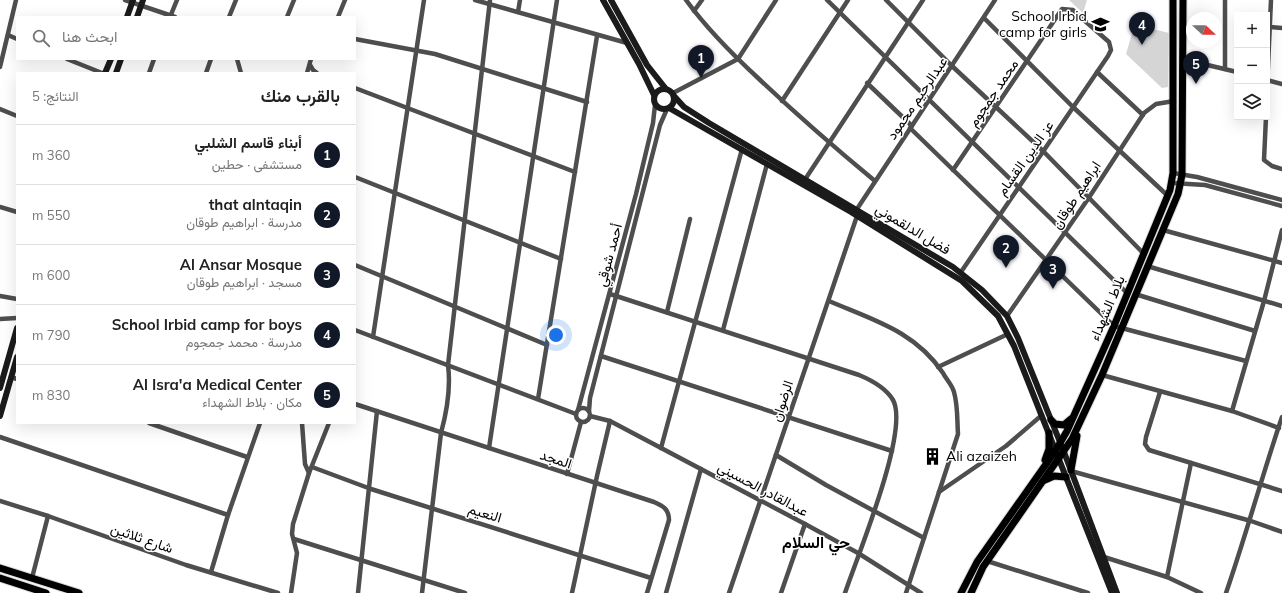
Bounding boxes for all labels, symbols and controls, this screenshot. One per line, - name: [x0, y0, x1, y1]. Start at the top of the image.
- place label: School Irbid camp for girls: [999, 7, 1087, 41]
- pin: 4: [1129, 12, 1155, 45]
- north arrow: [1186, 12, 1222, 48]
- map controls: [1234, 12, 1270, 120]
- button: +: [1234, 12, 1270, 48]
- school or university icon: School Irbid camp for girls: [1090, 14, 1110, 34]
- search box: [16, 16, 356, 60]
- icon: search: [30, 27, 52, 49]
- text: ابحث هنا: [62, 27, 117, 46]
- pin: 1: [688, 45, 714, 78]
- button: −: [1234, 48, 1270, 84]
- pin: 5: [1183, 51, 1209, 84]
- street label: عبدالرحيم محمود: [883, 53, 951, 143]
- street label: محمد جمجوم: [964, 56, 1022, 130]
- button: layers: [1234, 84, 1270, 120]
- text: بالقرب منك: [261, 85, 340, 106]
- text: النتائج: 5: [32, 88, 79, 104]
- street label: عز الدين القسام: [992, 117, 1058, 199]
- text: أبناء قاسم الشلبي: [195, 133, 302, 152]
- text: 360 m: [32, 147, 70, 163]
- text: 1: [323, 147, 331, 163]
- text: مستشفى · حطين: [212, 156, 302, 172]
- street label: ابراهيم طوقان: [1047, 158, 1105, 232]
- text: that alntaqin: [209, 195, 302, 214]
- street label: فضل الدلقموني: [871, 200, 954, 261]
- text: 550 m: [32, 207, 70, 223]
- text: 2: [323, 207, 331, 223]
- text: مدرسة · ابراهيم طوقان: [186, 214, 302, 230]
- street label: أحمد شوقي: [592, 222, 629, 289]
- pin: 2: [993, 235, 1019, 268]
- text: Al Ansar Mosque: [180, 255, 302, 274]
- pin: 3: [1040, 256, 1066, 289]
- text: 600 m: [32, 267, 70, 283]
- text: 3: [323, 267, 331, 283]
- street label: بلاط الشهداء: [1085, 273, 1129, 343]
- text: مسجد · ابراهيم طوقان: [187, 274, 302, 290]
- text: School Irbid camp for boys: [112, 315, 302, 334]
- your location: [546, 325, 566, 345]
- text: 790 m: [32, 327, 70, 343]
- text: 4: [323, 327, 331, 343]
- text: مدرسة · محمد جمجوم: [186, 334, 302, 350]
- text: Al Isra'a Medical Center: [133, 375, 302, 394]
- street label: الرضوان: [767, 378, 797, 424]
- text: 830 m: [32, 387, 70, 403]
- text: 5: [323, 387, 331, 403]
- text: مكان · بلاط الشهداء: [202, 394, 302, 410]
- street label: المجد: [538, 445, 574, 473]
- building icon: Ali azaizeh: [923, 446, 943, 466]
- place label: Ali azaizeh: [946, 447, 1017, 465]
- street label: عبدالقادر الحسيني: [713, 458, 811, 523]
- street label: النعيم: [466, 499, 504, 527]
- street label: شارع ثلاثين: [108, 519, 176, 559]
- district label: حي السلام: [782, 532, 850, 556]

